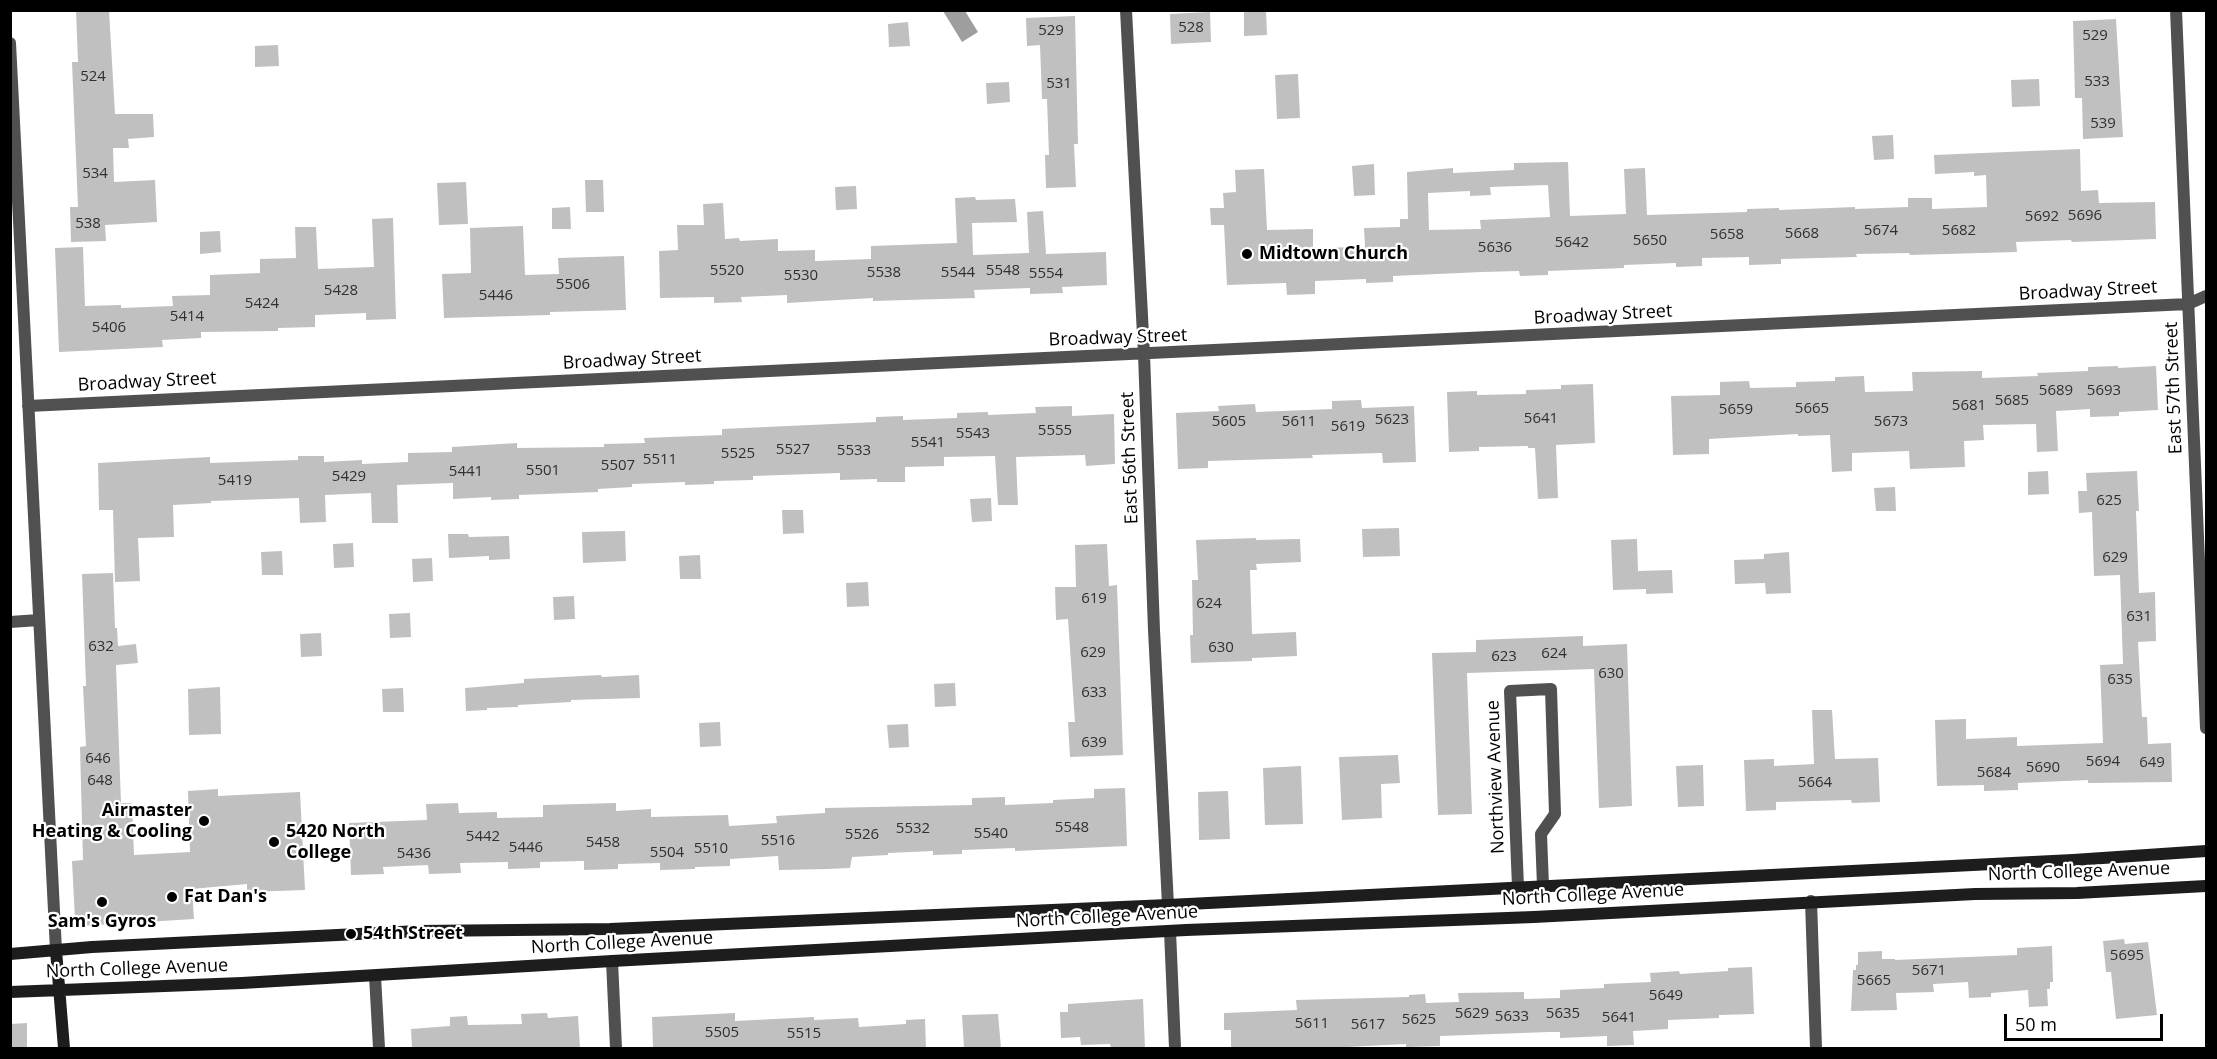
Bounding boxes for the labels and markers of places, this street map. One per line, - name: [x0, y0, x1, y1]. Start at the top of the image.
- place label: Midtown Church: [1259, 243, 1408, 265]
- marker: Midtown Church: [1240, 247, 1254, 261]
- place label: Airmaster Heating & Cooling: [32, 800, 192, 842]
- marker: Airmaster Heating & Cooling: [197, 814, 211, 828]
- place label: 5420 North College: [286, 821, 385, 864]
- marker: 5420 North College: [267, 835, 281, 849]
- place label: Fat Dan's: [184, 886, 267, 908]
- marker: Fat Dan's: [165, 890, 179, 904]
- marker: Sam's Gyros: [95, 895, 109, 909]
- place label: Sam's Gyros: [48, 911, 156, 933]
- place label: 54th Street: [363, 923, 463, 945]
- marker: 54th Street: [344, 927, 358, 941]

